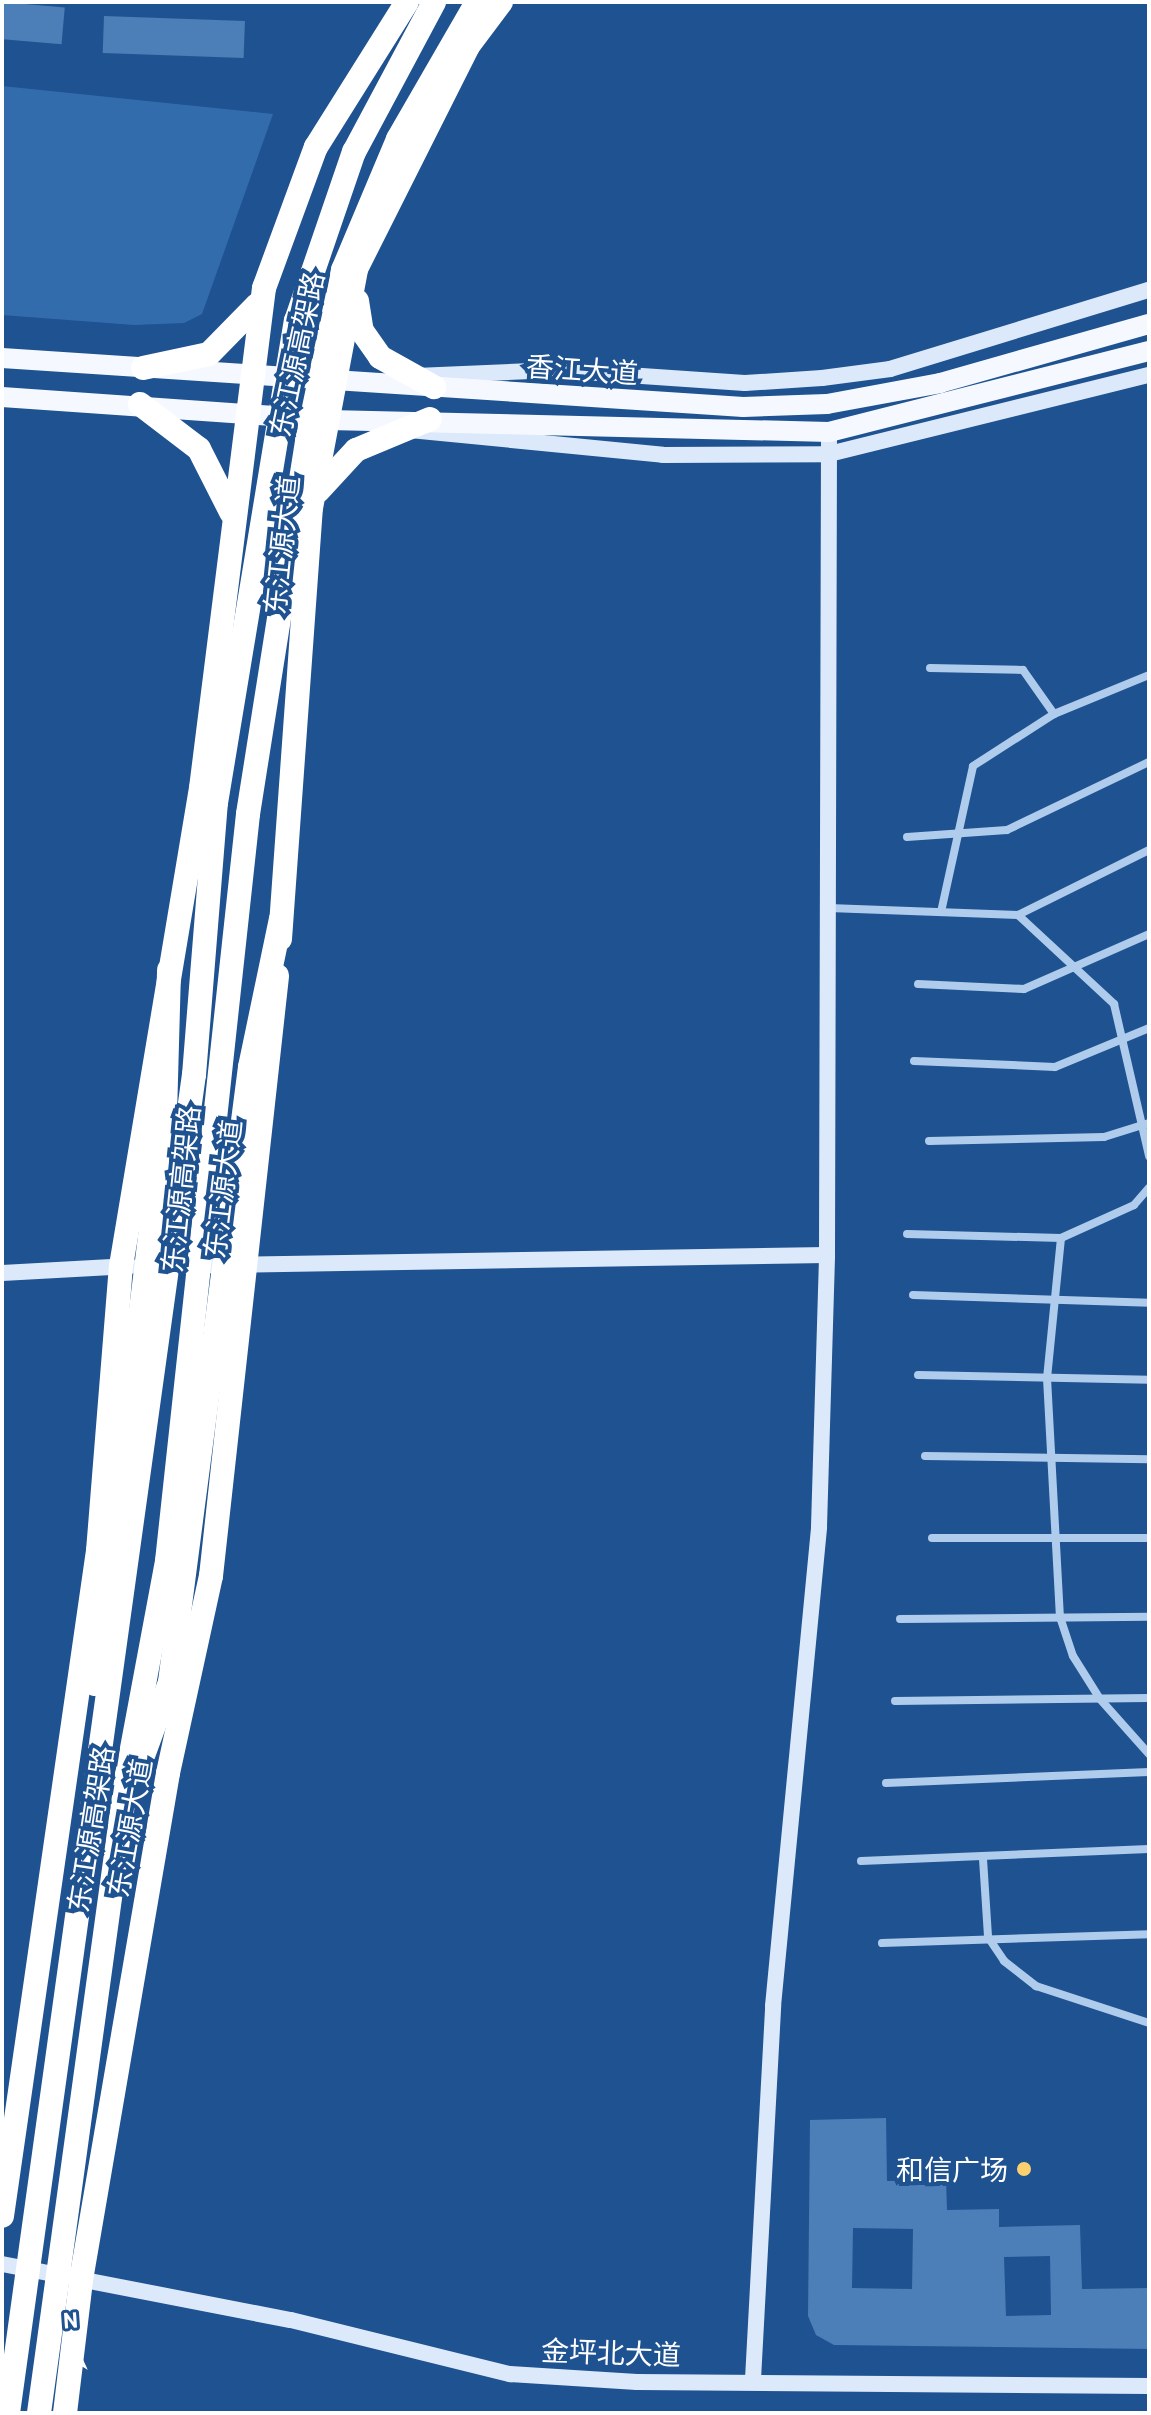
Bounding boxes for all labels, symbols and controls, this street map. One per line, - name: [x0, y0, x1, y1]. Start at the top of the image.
- street label: 东江源高架路: [262, 268, 330, 440]
- street label: 香江大道: [525, 348, 639, 390]
- street label: 东江源大道: [257, 474, 305, 616]
- street label: 东江源高架路: [155, 1104, 205, 1274]
- street label: 东江源大道: [197, 1117, 247, 1261]
- street label: 东江源高架路: [60, 1743, 120, 1915]
- street label: 东江源大道: [100, 1756, 158, 1900]
- place label: 和信广场: [896, 2152, 1008, 2186]
- marker: 和信广场: [1015, 2160, 1033, 2178]
- north arrow: [32, 2303, 112, 2383]
- text: N: [62, 2306, 79, 2333]
- street label: 金坪北大道: [540, 2333, 682, 2371]

